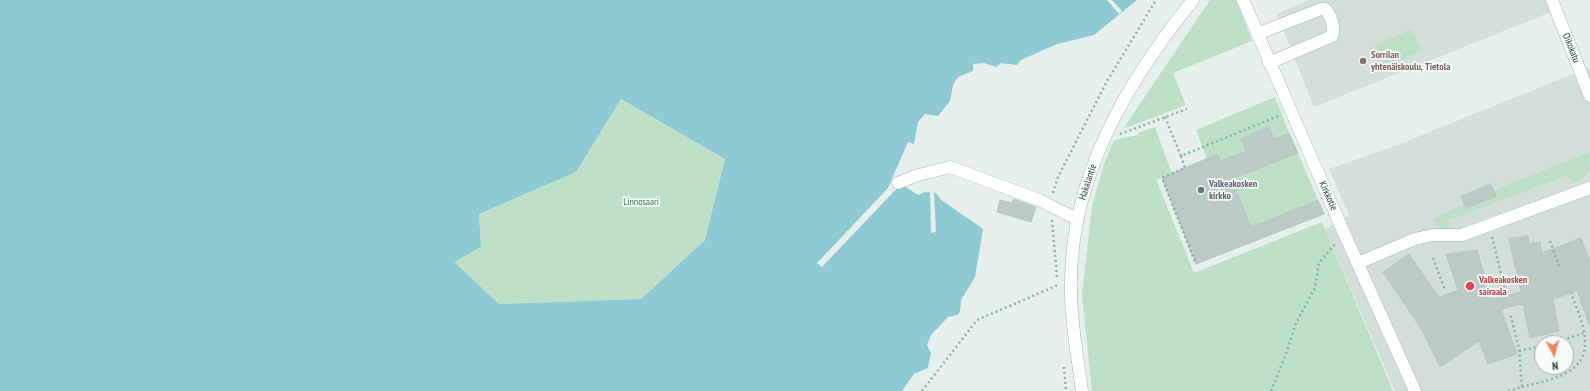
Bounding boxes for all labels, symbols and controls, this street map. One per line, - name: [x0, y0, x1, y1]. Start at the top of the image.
- street label: Oikokatu: [1560, 32, 1582, 64]
- place label: Sorrilan yhtenäiskoulu, Tietola: [1371, 49, 1450, 72]
- marker: Sorrilan yhtenäiskoulu, Tietola: [1358, 56, 1368, 66]
- street label: Hakalantie: [1077, 163, 1099, 201]
- place label: Valkeakosken kirkko: [1209, 178, 1257, 202]
- street label: Kirkkotie: [1316, 179, 1340, 213]
- marker: Valkeakosken kirkko: [1196, 185, 1206, 195]
- park label: Linnosaari: [623, 196, 659, 208]
- place label: Valkeakosken sairaala: [1479, 274, 1527, 298]
- marker: Valkeakosken sairaala: [1464, 280, 1476, 292]
- north arrow: [1534, 335, 1574, 375]
- text: N: [1551, 359, 1559, 373]

